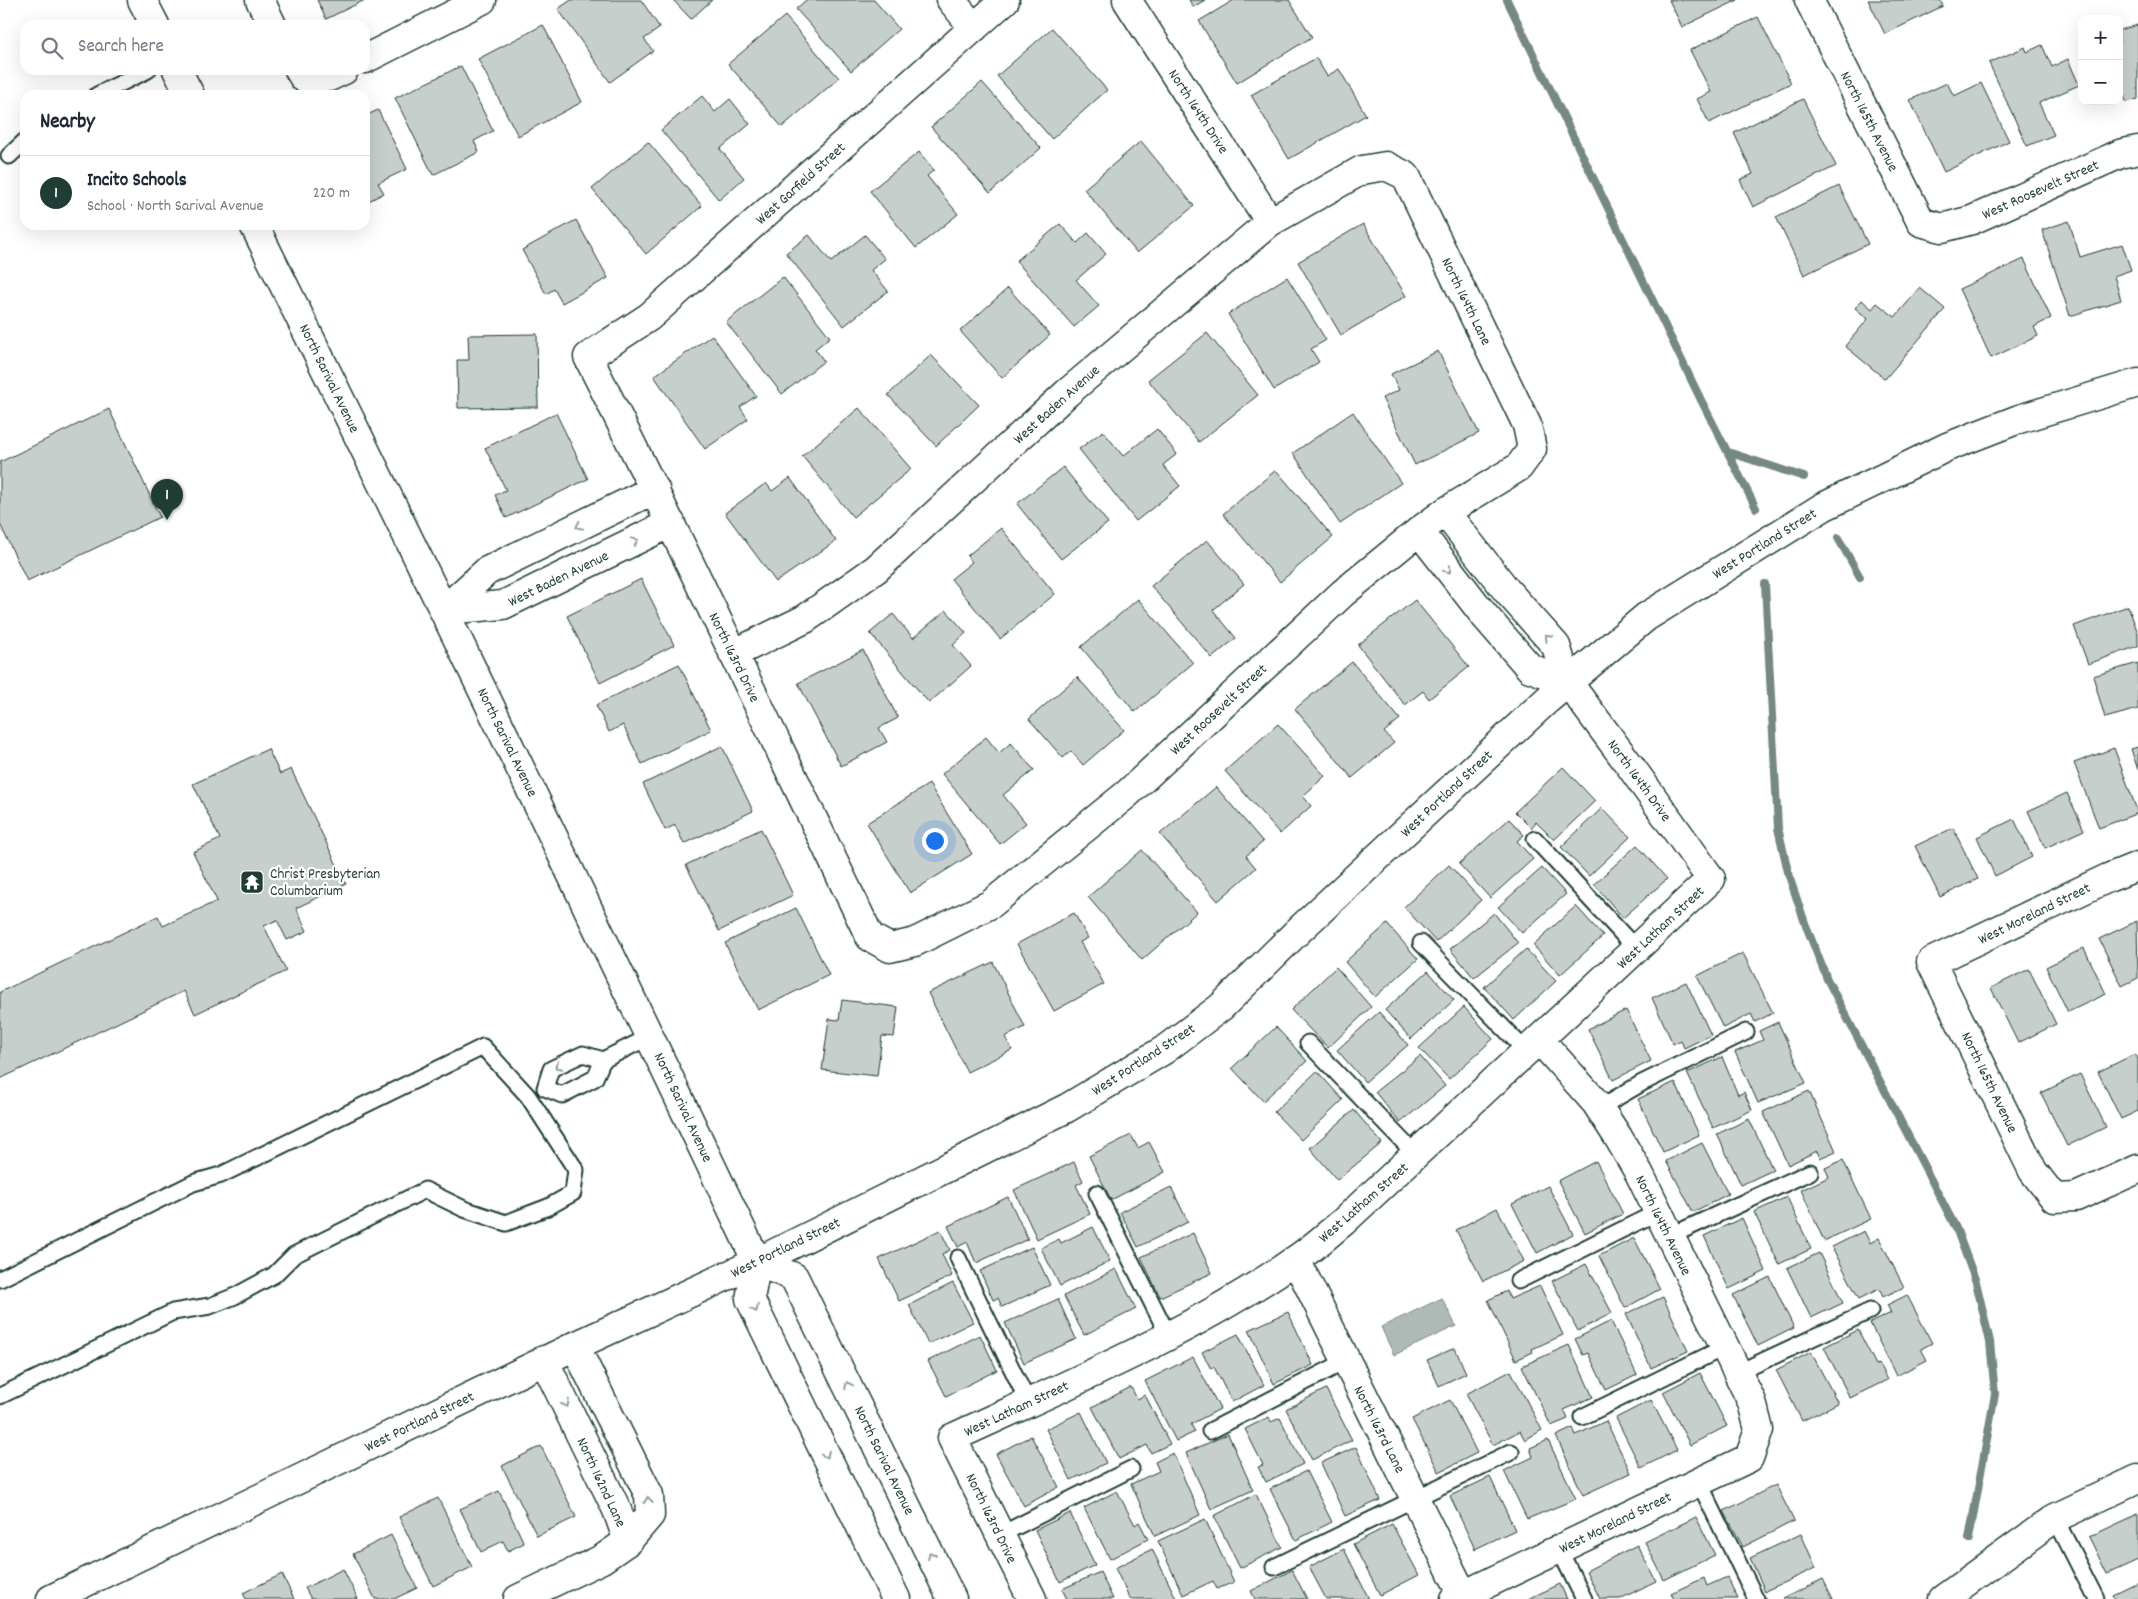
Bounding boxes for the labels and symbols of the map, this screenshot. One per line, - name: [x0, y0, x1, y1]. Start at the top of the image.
- street label: North 164th Drive: [1162, 65, 1233, 159]
- street label: North 165th Avenue: [1833, 68, 1903, 176]
- street label: West Garfield Street: [751, 138, 852, 231]
- street label: West Roosevelt Street: [1979, 155, 2103, 226]
- street label: North 164th Lane: [1435, 254, 1496, 350]
- street label: North Sarival Avenue: [292, 321, 364, 437]
- street label: West Baden Avenue: [1009, 360, 1106, 450]
- pin: 1: [151, 479, 183, 520]
- street label: West Portland Street: [1709, 503, 1822, 586]
- one-way arrow: [575, 520, 584, 530]
- one-way arrow: [630, 536, 639, 547]
- street label: West Baden Avenue: [505, 546, 613, 614]
- one-way arrow: [1443, 564, 1451, 573]
- street label: North 163rd Drive: [702, 609, 765, 707]
- one-way arrow: [1545, 634, 1554, 643]
- street label: West Roosevelt Street: [1166, 659, 1273, 761]
- street label: North Sarival Avenue: [470, 685, 542, 801]
- street label: North 164th Drive: [1601, 735, 1676, 827]
- street label: West Portland Street: [1396, 745, 1499, 843]
- your location: [922, 828, 948, 854]
- place label: Christ Presbyterian Columbarium: [270, 864, 380, 903]
- temple icon: Christ Presbyterian Columbarium: [239, 869, 265, 895]
- street label: West Moreland Street: [1975, 878, 2095, 952]
- street label: West Latham Street: [1612, 881, 1711, 975]
- street label: West Portland Street: [1088, 1019, 1201, 1102]
- street label: North 165th Avenue: [1954, 1029, 2022, 1137]
- street label: North Sarival Avenue: [647, 1049, 717, 1167]
- one-way arrow: [554, 1060, 563, 1070]
- street label: West Latham Street: [1314, 1158, 1415, 1249]
- street label: North 164th Avenue: [1628, 1172, 1696, 1280]
- street label: West Portland Street: [727, 1213, 845, 1285]
- one-way arrow: [748, 1304, 759, 1313]
- street label: West Latham Street: [961, 1376, 1073, 1444]
- one-way arrow: [844, 1381, 854, 1390]
- street label: North 163rd Lane: [1347, 1382, 1410, 1478]
- street label: West Portland Street: [361, 1387, 479, 1459]
- one-way arrow: [559, 1399, 570, 1408]
- street label: North Sarival Avenue: [847, 1403, 919, 1519]
- street label: North 162nd Lane: [570, 1434, 631, 1532]
- one-way arrow: [820, 1450, 830, 1459]
- street label: North 163rd Drive: [959, 1470, 1022, 1568]
- street label: West Moreland Street: [1556, 1487, 1676, 1561]
- one-way arrow: [643, 1496, 654, 1504]
- one-way arrow: [927, 1551, 937, 1560]

